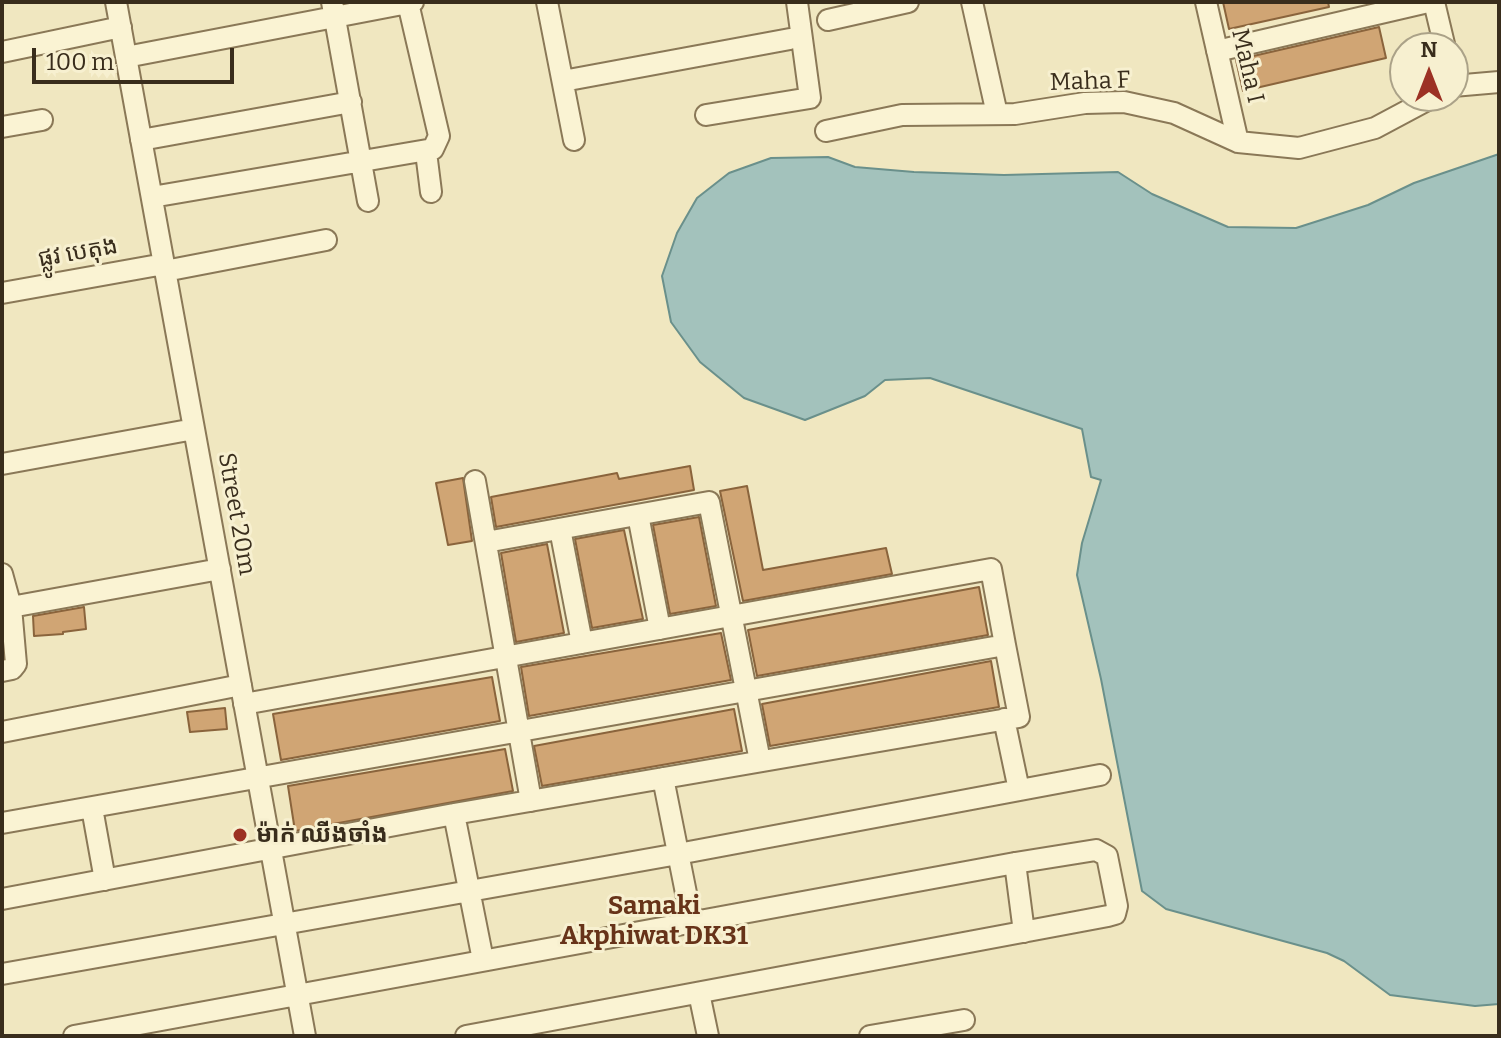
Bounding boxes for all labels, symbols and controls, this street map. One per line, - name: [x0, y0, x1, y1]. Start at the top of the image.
- street label: Maha I: [1224, 26, 1270, 106]
- scale bar: [36, 32, 238, 82]
- north arrow: [1389, 32, 1469, 112]
- text: N: [1421, 36, 1437, 63]
- text: 100 m: [46, 48, 114, 76]
- street label: Maha F: [1049, 66, 1131, 98]
- street label: ផ្លូវ បេតុង: [36, 232, 120, 274]
- street label: Street 20m: [211, 450, 261, 578]
- place label: ម៉ាក់ ឈីងចាំង: [256, 821, 388, 849]
- marker: ម៉ាក់ ឈីងចាំង: [231, 826, 249, 844]
- district label: Samaki Akphiwat DK31: [560, 891, 748, 952]

